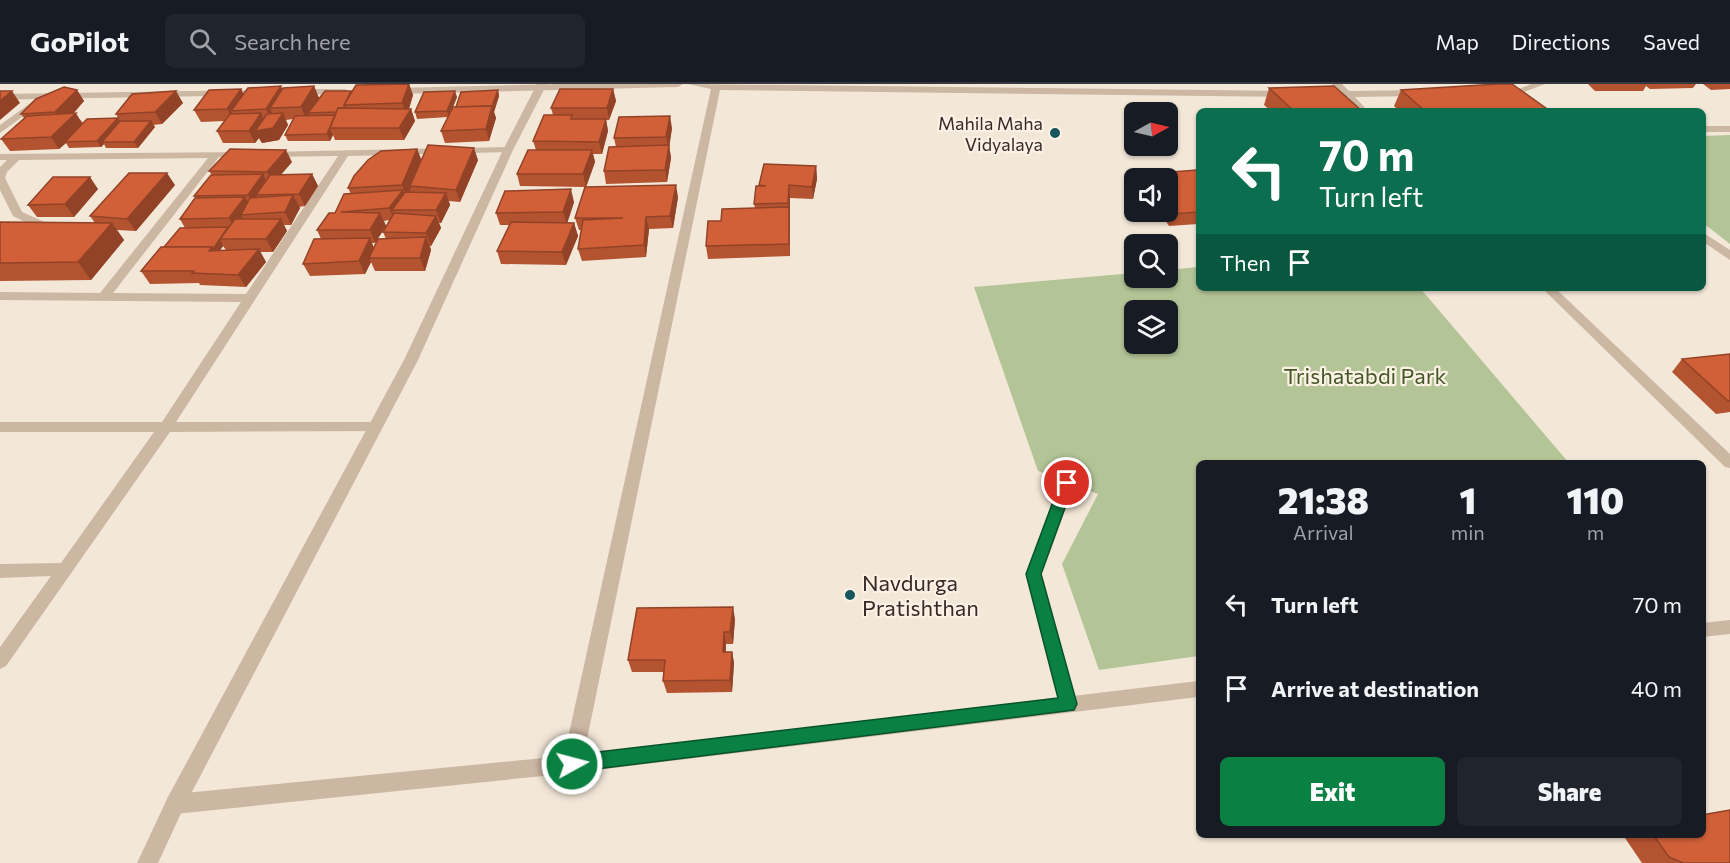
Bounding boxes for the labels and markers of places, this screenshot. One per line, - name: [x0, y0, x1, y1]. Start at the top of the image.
- place label: Mahila Maha Vidyalaya: [938, 112, 1043, 155]
- marker: Mahila Maha Vidyalaya: [1048, 126, 1062, 140]
- pin: [1041, 457, 1092, 508]
- place label: Navdurga Pratishthan: [862, 569, 979, 621]
- marker: Navdurga Pratishthan: [843, 588, 857, 602]

